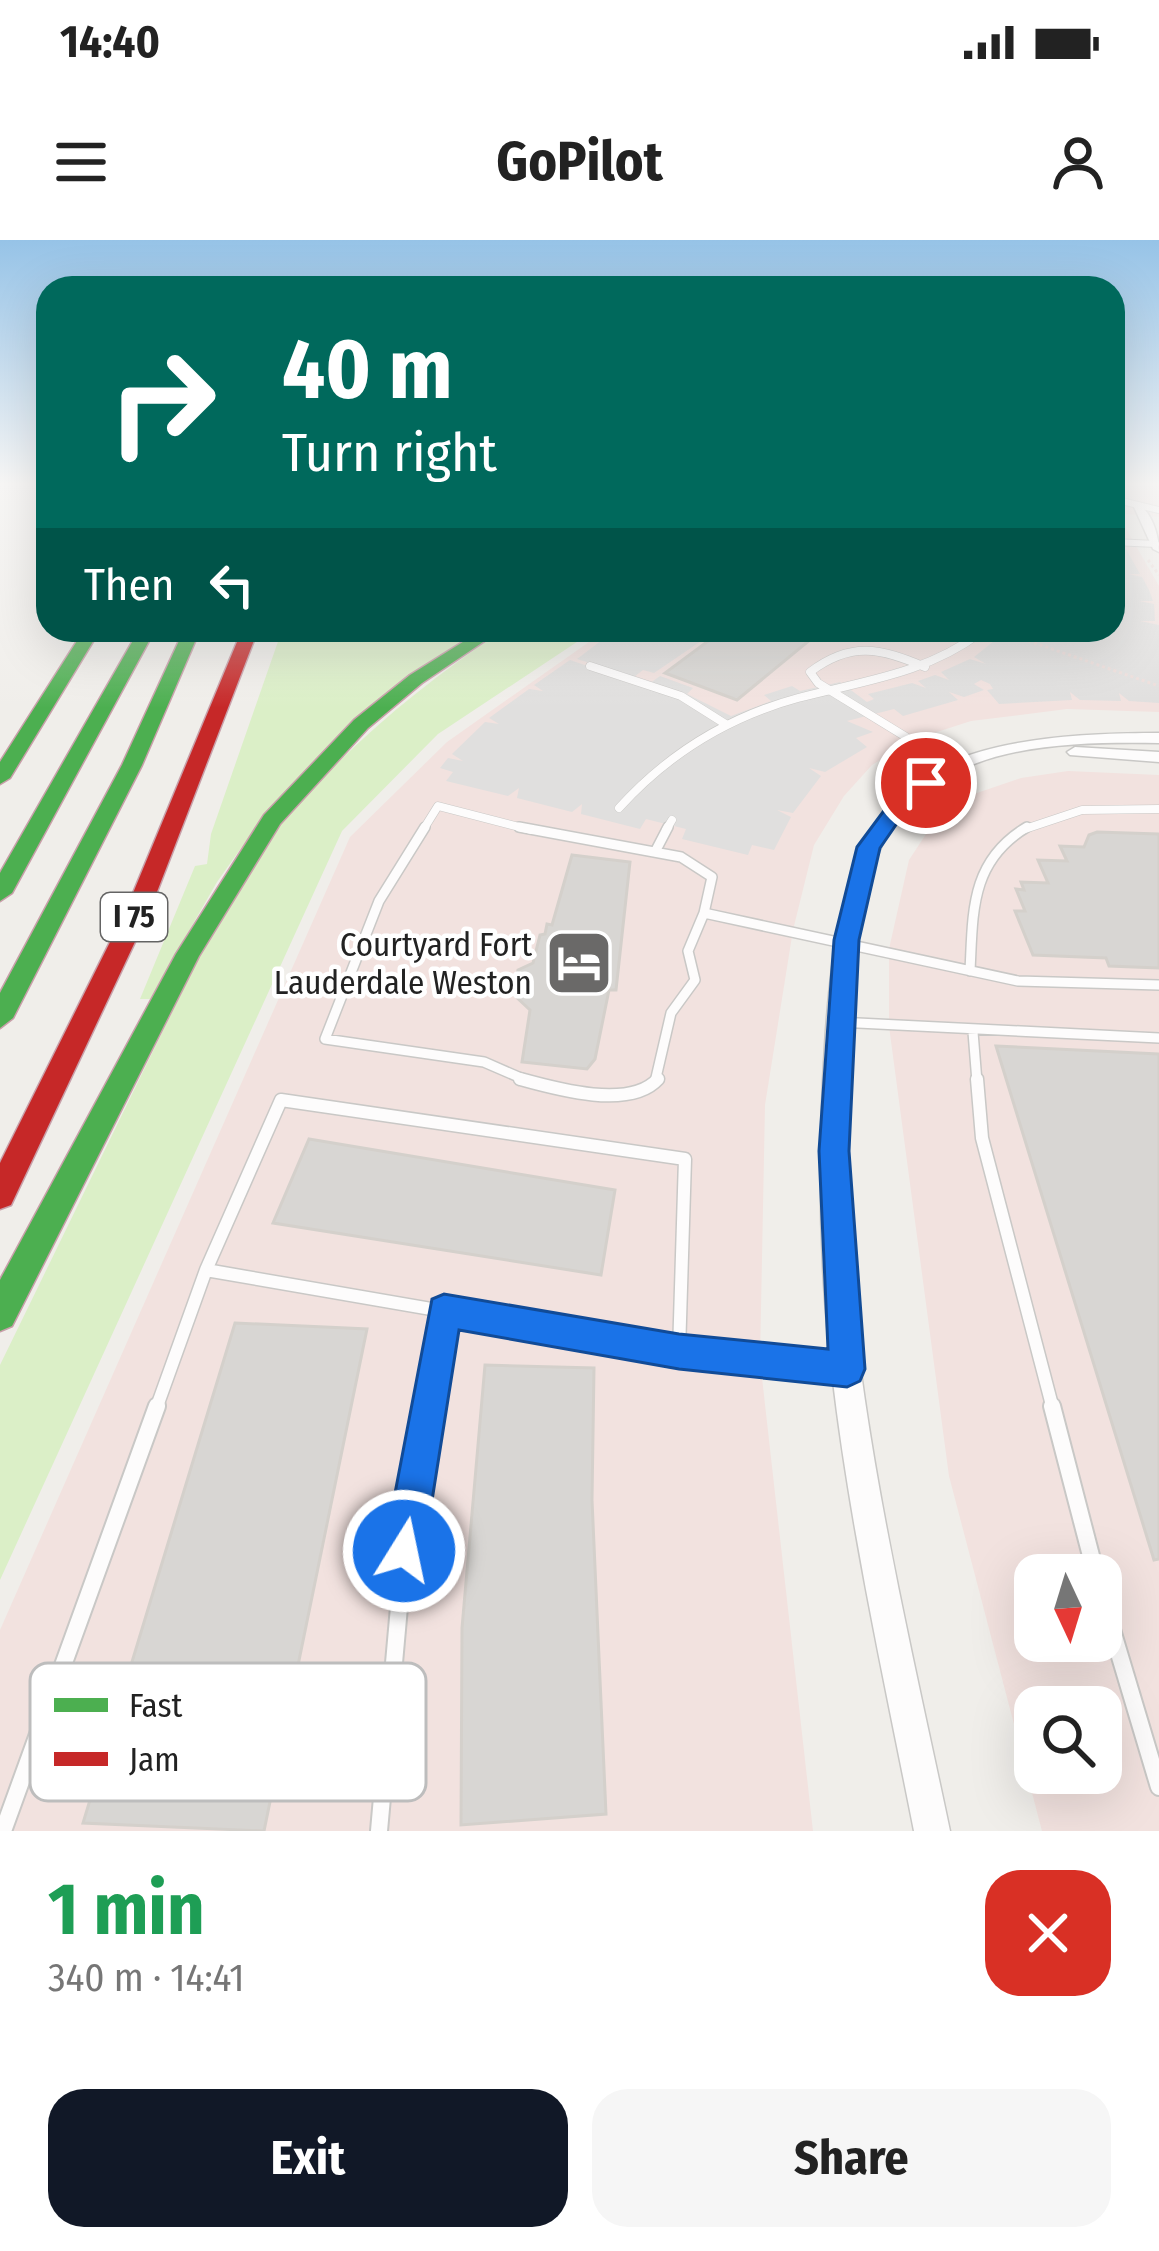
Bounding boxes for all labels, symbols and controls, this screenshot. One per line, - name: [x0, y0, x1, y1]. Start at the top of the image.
- text: 14:40: [60, 15, 160, 69]
- icon: menu: [48, 129, 114, 195]
- icon: person: [1045, 129, 1111, 195]
- text: GoPilot: [496, 130, 663, 194]
- text: 40 m: [282, 319, 453, 420]
- icon: right: [84, 324, 240, 480]
- text: Turn right: [282, 421, 497, 485]
- icon: left: [199, 552, 265, 618]
- text: Then: [84, 558, 175, 612]
- pin: [875, 732, 977, 834]
- icon: arrive: [893, 750, 959, 816]
- road number: I 75: [101, 893, 167, 941]
- place label: Courtyard Fort Lauderdale Weston: [274, 925, 532, 1003]
- hotel icon: Courtyard Fort Lauderdale Weston: [544, 928, 614, 998]
- position arrow: [341, 1488, 467, 1614]
- north arrow: [1014, 1554, 1122, 1662]
- map controls: [1014, 1554, 1122, 1794]
- legend: [30, 1663, 426, 1801]
- text: Fast: [129, 1686, 183, 1726]
- button: search: [1014, 1686, 1122, 1794]
- text: Jam: [129, 1740, 180, 1780]
- text: 1 min: [48, 1867, 205, 1953]
- button: close: [985, 1870, 1111, 1996]
- text: 340 m · 14:41: [48, 1955, 244, 2001]
- button: Exit: [48, 2089, 568, 2227]
- button: Share: [592, 2089, 1111, 2227]

